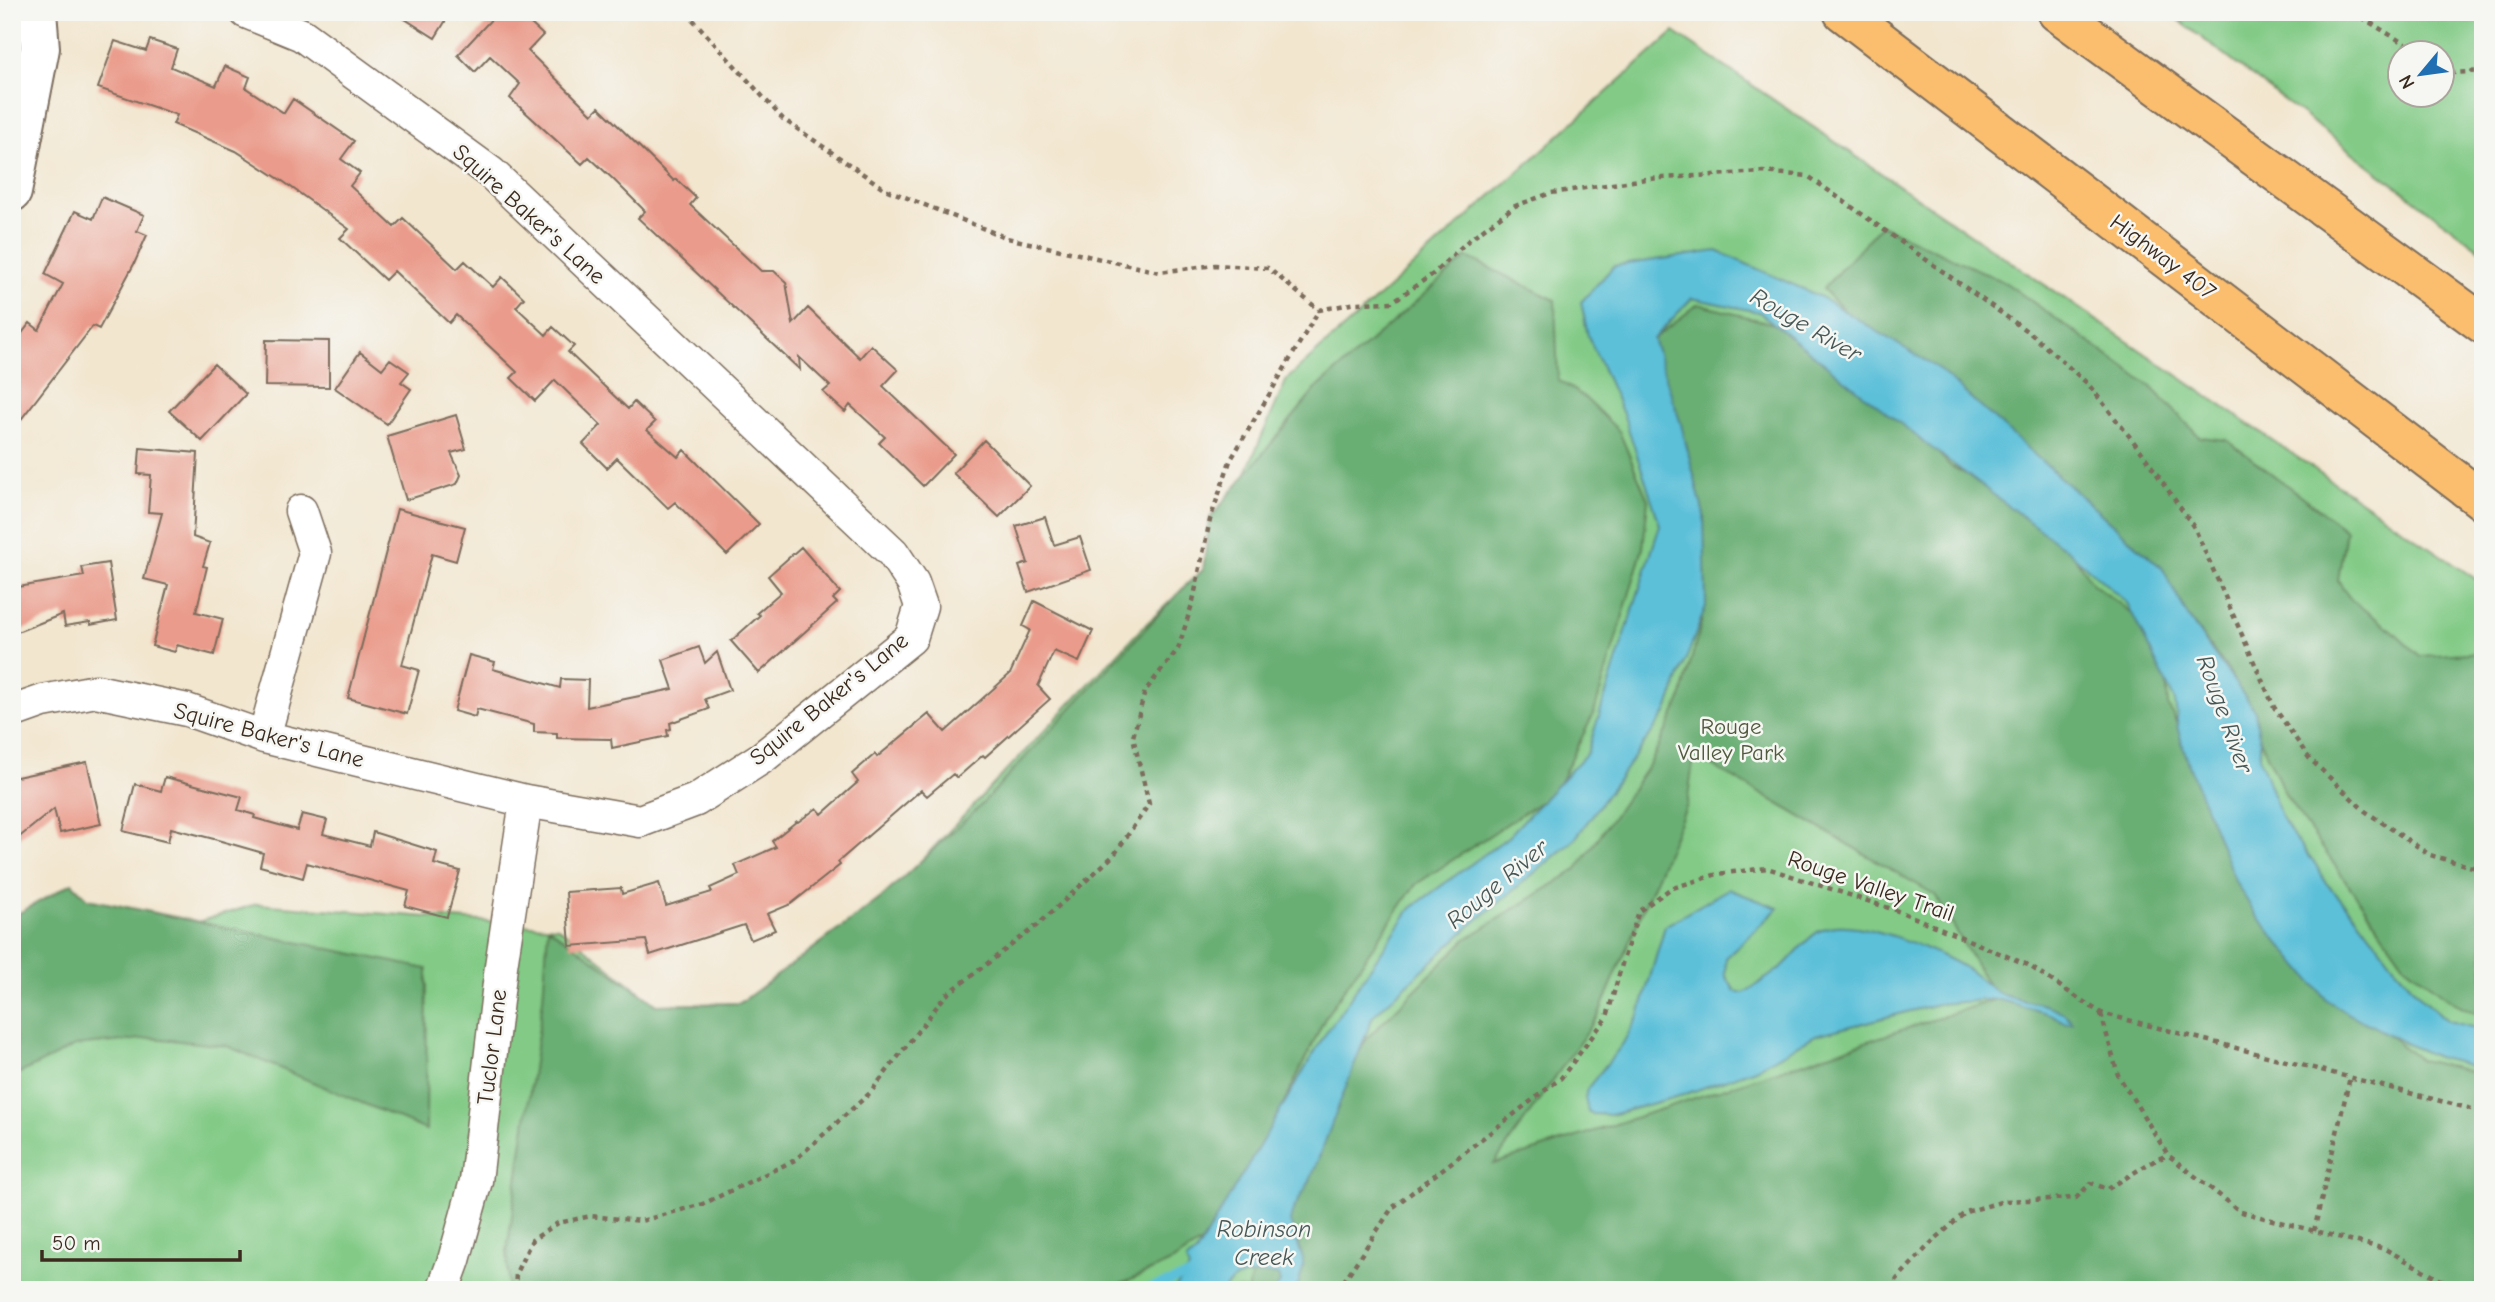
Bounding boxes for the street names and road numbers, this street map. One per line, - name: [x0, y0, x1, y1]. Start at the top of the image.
- street label: Squire Baker's Lane: [447, 138, 611, 290]
- street label: Highway 407: [2105, 208, 2221, 306]
- street label: Squire Baker's Lane: [744, 627, 914, 771]
- street label: Squire Baker's Lane: [171, 697, 367, 773]
- street label: Rouge Valley Trail: [1784, 845, 1958, 927]
- street label: Tuclor Lane: [472, 988, 512, 1106]

